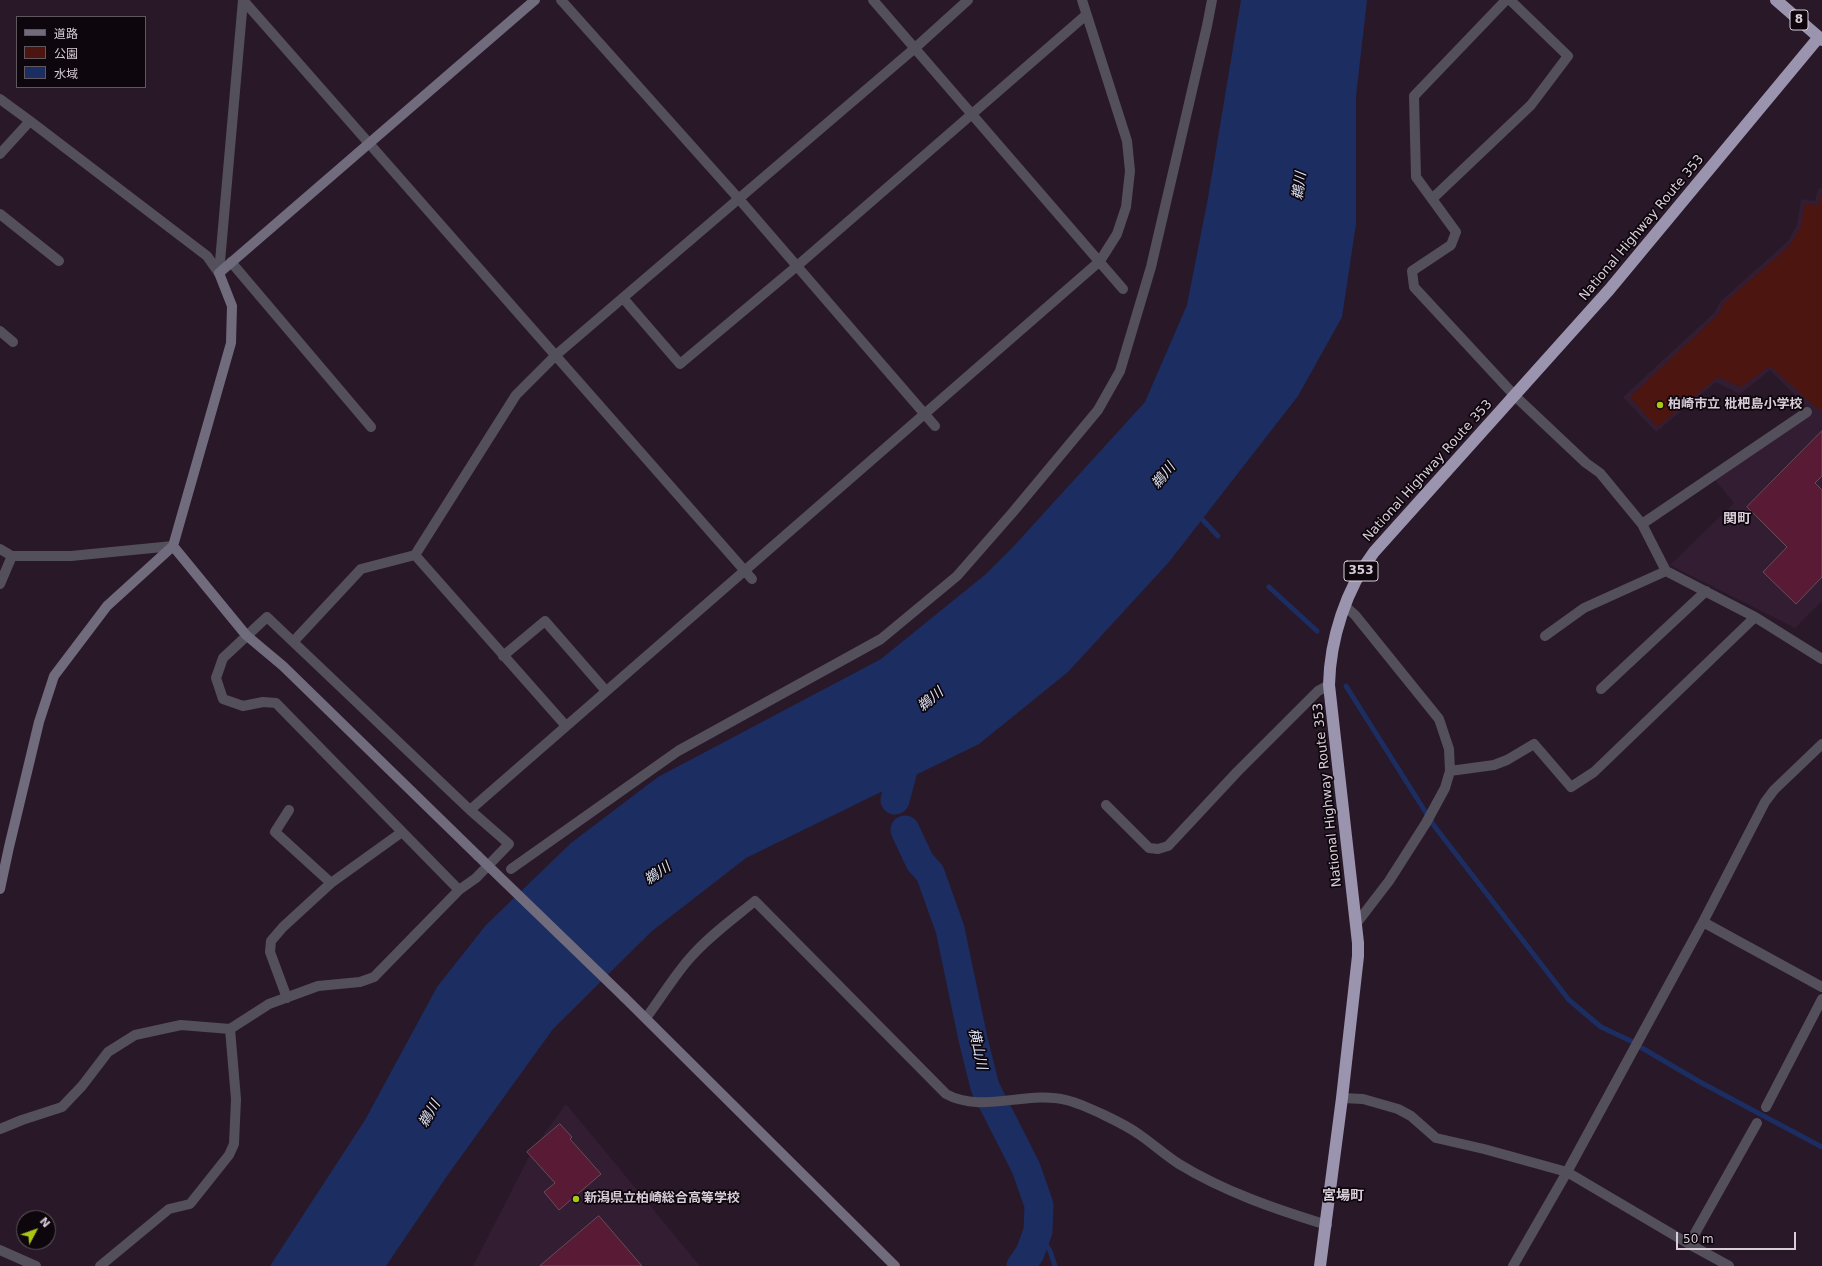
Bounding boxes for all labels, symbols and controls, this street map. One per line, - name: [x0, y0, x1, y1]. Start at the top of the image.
- road number: 8: [1790, 10, 1808, 30]
- legend: [16, 16, 146, 88]
- text: 道路: [54, 27, 78, 41]
- text: 公園: [54, 47, 78, 61]
- text: 水域: [54, 67, 78, 81]
- street label: National Highway Route 353: [1576, 152, 1708, 304]
- water label: 鵜川: [1290, 171, 1310, 201]
- street label: National Highway Route 353: [1360, 397, 1496, 545]
- place label: 柏崎市立 枇杷島小学校: [1668, 397, 1803, 413]
- marker: 柏崎市立 枇杷島小学校: [1655, 400, 1665, 410]
- water label: 鵜川: [1149, 460, 1179, 492]
- district label: 関町: [1723, 511, 1751, 527]
- road number: 353: [1344, 561, 1378, 581]
- water label: 鵜川: [915, 685, 947, 715]
- street label: National Highway Route 353: [1311, 702, 1345, 888]
- water label: 鵜川: [642, 859, 674, 889]
- water label: 横山川: [964, 1027, 990, 1071]
- water label: 鵜川: [416, 1098, 444, 1130]
- district label: 宮場町: [1322, 1188, 1364, 1204]
- place label: 新潟県立柏崎総合高等学校: [584, 1191, 740, 1207]
- marker: 新潟県立柏崎総合高等学校: [571, 1194, 581, 1204]
- north arrow: [16, 1210, 56, 1250]
- text: N: [37, 1215, 53, 1230]
- scale bar: [1678, 1224, 1798, 1250]
- text: 50 m: [1683, 1232, 1714, 1246]

